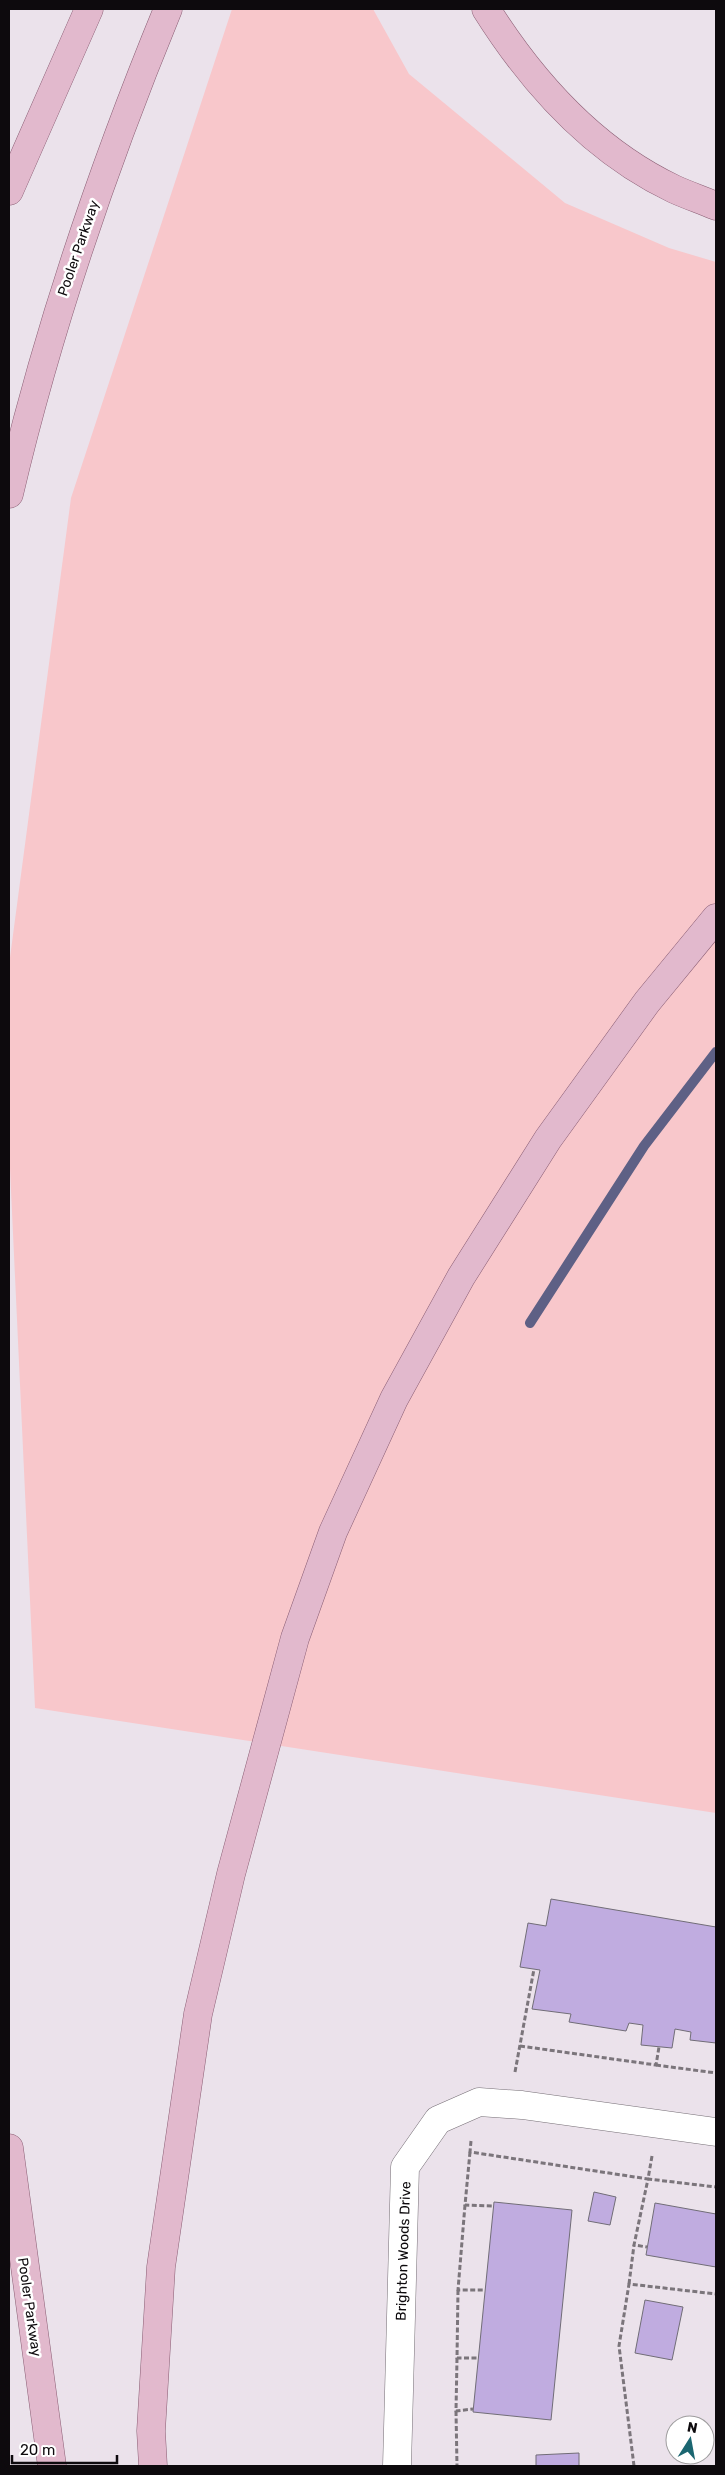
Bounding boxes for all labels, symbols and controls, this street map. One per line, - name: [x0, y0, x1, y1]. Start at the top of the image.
- street label: Pooler Parkway: [54, 198, 103, 298]
- street label: Brighton Woods Drive: [393, 2181, 414, 2321]
- street label: Pooler Parkway: [14, 2256, 45, 2358]
- north arrow: [665, 2415, 715, 2465]
- text: N: [686, 2418, 699, 2437]
- scale bar: [12, 2432, 118, 2464]
- text: 20 m: [20, 2441, 55, 2459]

